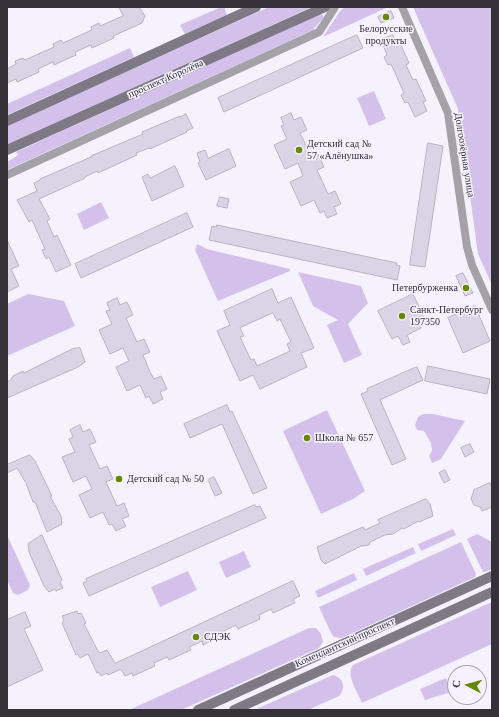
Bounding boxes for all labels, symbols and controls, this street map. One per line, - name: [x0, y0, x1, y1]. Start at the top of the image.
- marker: Белорусские продукты: [381, 12, 391, 22]
- place label: Белорусские продукты: [359, 23, 413, 46]
- street label: проспект Королёва: [127, 57, 205, 101]
- street label: Долгоозёрная улица: [451, 112, 477, 198]
- place label: Детский сад № 57 «Алёнушка»: [307, 138, 373, 162]
- marker: Детский сад № 57 «Алёнушка»: [294, 145, 304, 155]
- place label: Петербурженка: [392, 282, 458, 294]
- marker: Петербурженка: [461, 283, 471, 293]
- place label: Санкт-Петербург 197350: [410, 304, 483, 328]
- marker: Санкт-Петербург 197350: [397, 311, 407, 321]
- place label: Школа № 657: [315, 432, 373, 444]
- marker: Школа № 657: [302, 433, 312, 443]
- place label: Детский сад № 50: [127, 473, 204, 485]
- marker: Детский сад № 50: [114, 474, 124, 484]
- street label: Комендантский проспект: [293, 616, 397, 670]
- place label: СДЭК: [204, 631, 231, 643]
- marker: СДЭК: [191, 632, 201, 642]
- north arrow: [447, 665, 487, 705]
- text: С: [450, 679, 462, 688]

